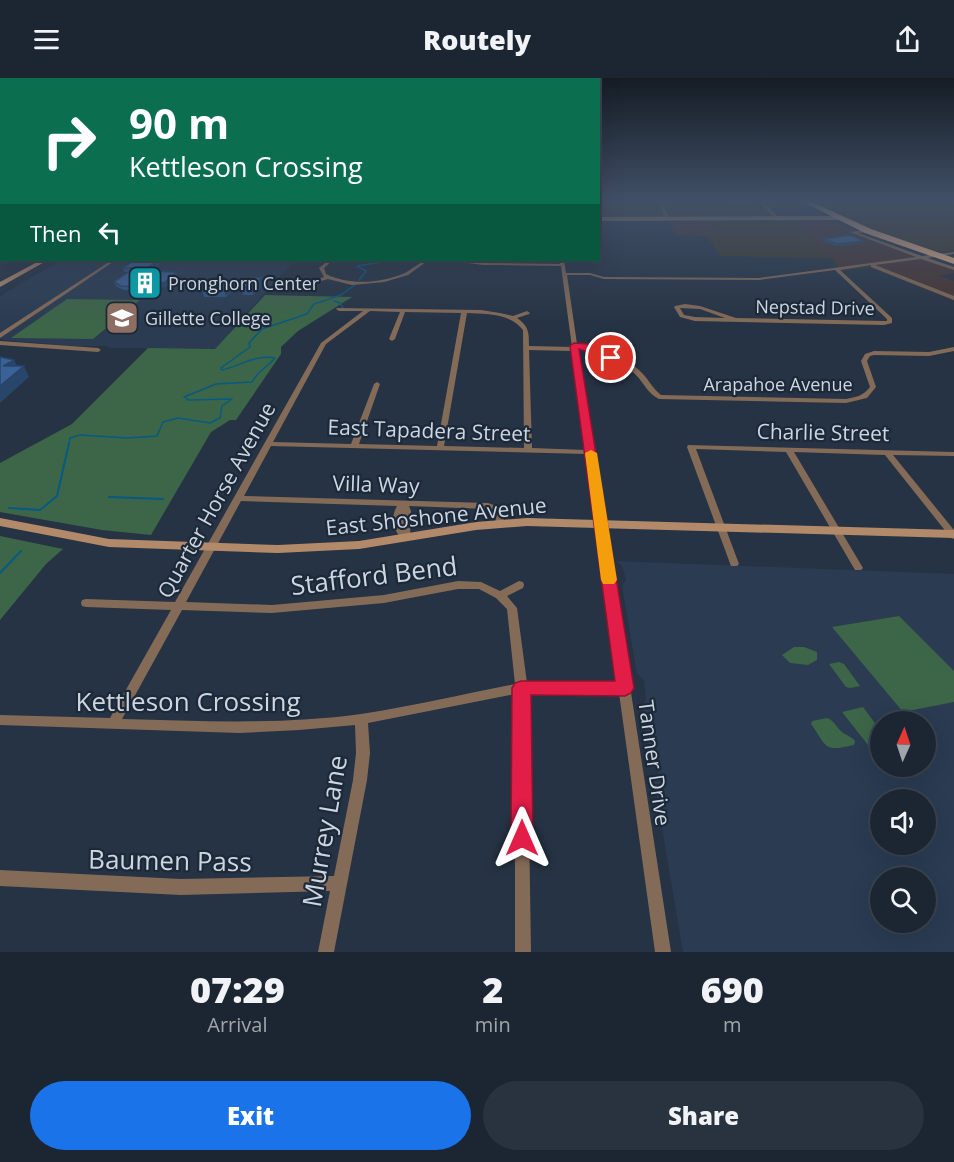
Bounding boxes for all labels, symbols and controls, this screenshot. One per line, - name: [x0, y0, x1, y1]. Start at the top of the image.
- text: Routely: [423, 21, 531, 58]
- icon: menu: [30, 23, 63, 56]
- icon: share: [891, 23, 924, 56]
- text: 90 m: [129, 94, 229, 151]
- icon: right: [30, 102, 108, 180]
- text: Kettleson Crossing: [129, 148, 363, 185]
- icon: left: [93, 216, 126, 249]
- text: Then: [30, 218, 81, 248]
- building icon: Pronghorn Center: [127, 265, 163, 301]
- place label: Pronghorn Center: [168, 271, 320, 295]
- street label: Nepstad Drive: [755, 294, 875, 320]
- school or university icon: Gillette College: [104, 300, 140, 336]
- place label: Gillette College: [145, 306, 271, 330]
- pin: [585, 332, 636, 383]
- icon: arrive: [594, 341, 627, 374]
- street label: Arapahoe Avenue: [703, 372, 853, 396]
- street label: Quarter Horse Avenue: [150, 397, 282, 603]
- street label: East Tapadera Street: [327, 412, 531, 448]
- street label: Charlie Street: [756, 417, 890, 447]
- street label: Villa Way: [332, 468, 420, 500]
- street label: East Shoshone Avenue: [324, 490, 548, 542]
- street label: Stafford Bend: [289, 547, 459, 603]
- street label: Kettleson Crossing: [76, 683, 301, 719]
- street label: Tanner Drive: [632, 699, 678, 827]
- north arrow: [870, 711, 936, 777]
- map controls: [870, 711, 936, 933]
- street label: Murrey Lane: [293, 752, 355, 910]
- button: sound: [870, 789, 936, 855]
- position arrow: [490, 806, 554, 870]
- street label: Baumen Pass: [88, 841, 252, 879]
- button: search: [870, 867, 936, 933]
- text: 07:29: [190, 965, 285, 1014]
- text: 2: [482, 965, 503, 1014]
- text: 690: [701, 965, 764, 1014]
- text: Arrival: [207, 1011, 268, 1038]
- text: min: [475, 1011, 511, 1038]
- text: m: [723, 1011, 742, 1038]
- button: Exit: [30, 1081, 471, 1150]
- button: Share: [483, 1081, 924, 1150]

